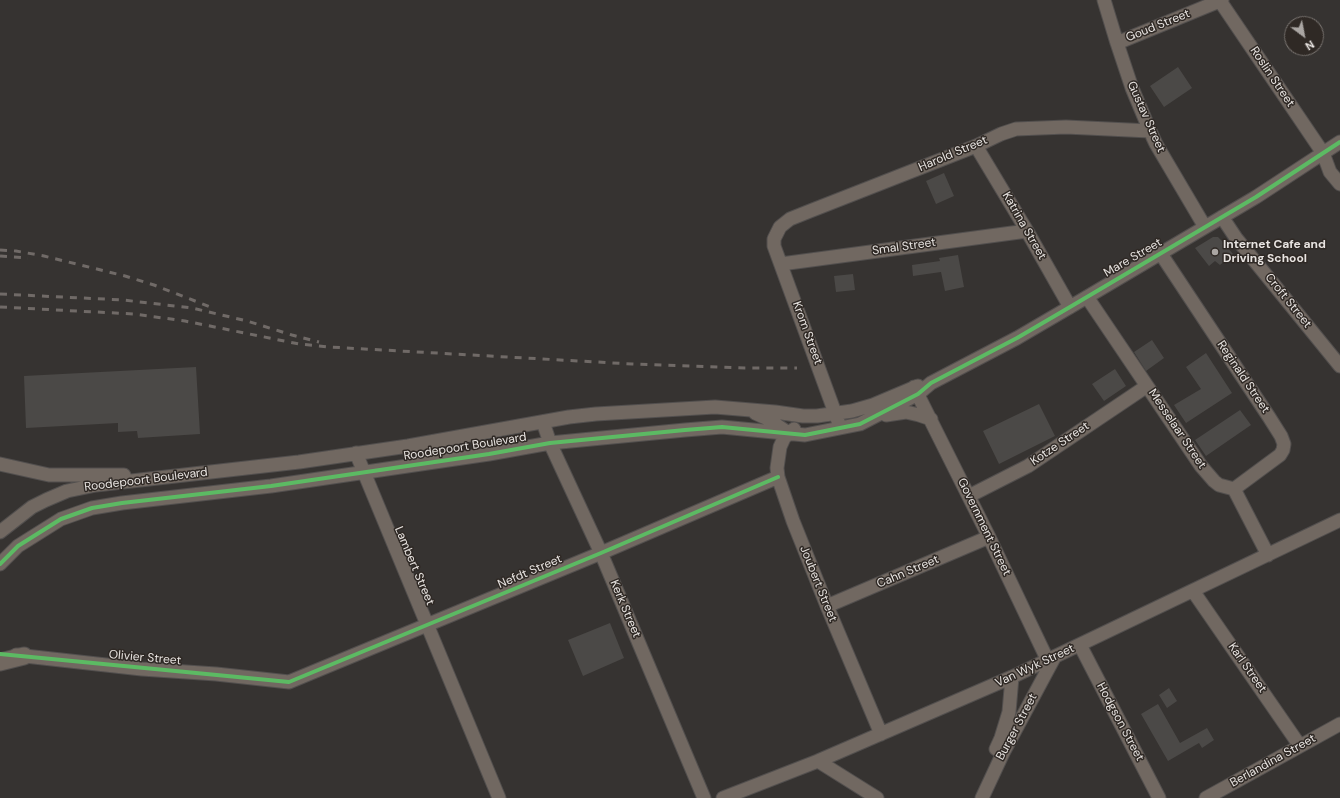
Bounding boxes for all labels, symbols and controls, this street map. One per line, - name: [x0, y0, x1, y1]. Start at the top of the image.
- street label: Goud Street: [1124, 7, 1192, 45]
- north arrow: [1284, 16, 1324, 56]
- text: N: [1303, 37, 1317, 53]
- street label: Roslin Street: [1247, 44, 1297, 110]
- street label: Gustav Street: [1124, 79, 1168, 155]
- street label: Harold Street: [916, 133, 990, 175]
- street label: Katrina Street: [999, 190, 1049, 262]
- street label: Smal Street: [871, 235, 937, 259]
- street label: Mare Street: [1101, 236, 1165, 280]
- place label: Internet Cafe and Driving School: [1223, 238, 1326, 266]
- marker: Internet Cafe and Driving School: [1210, 247, 1220, 257]
- street label: Croft Street: [1262, 271, 1314, 331]
- street label: Krom Street: [789, 299, 825, 367]
- street label: Reginald Street: [1214, 338, 1272, 416]
- street label: Messelaar Street: [1145, 386, 1209, 472]
- street label: Kotze Street: [1028, 419, 1092, 469]
- street label: Roodepoort Boulevard: [403, 430, 527, 464]
- street label: Roodepoort Boulevard: [83, 465, 209, 495]
- street label: Government Street: [954, 476, 1014, 578]
- street label: Lambert Street: [391, 524, 437, 608]
- street label: Joubert Street: [796, 544, 840, 624]
- street label: Nefdt Street: [496, 552, 564, 592]
- street label: Cahn Street: [875, 552, 941, 592]
- street label: Kerk Street: [606, 578, 644, 640]
- street label: Karl Street: [1225, 640, 1269, 696]
- street label: Van Wyk Street: [993, 641, 1077, 691]
- street label: Olivier Street: [108, 648, 182, 668]
- street label: Hodgson Street: [1093, 680, 1147, 764]
- street label: Burger Street: [993, 691, 1041, 763]
- street label: Berlandina Street: [1228, 732, 1318, 790]

